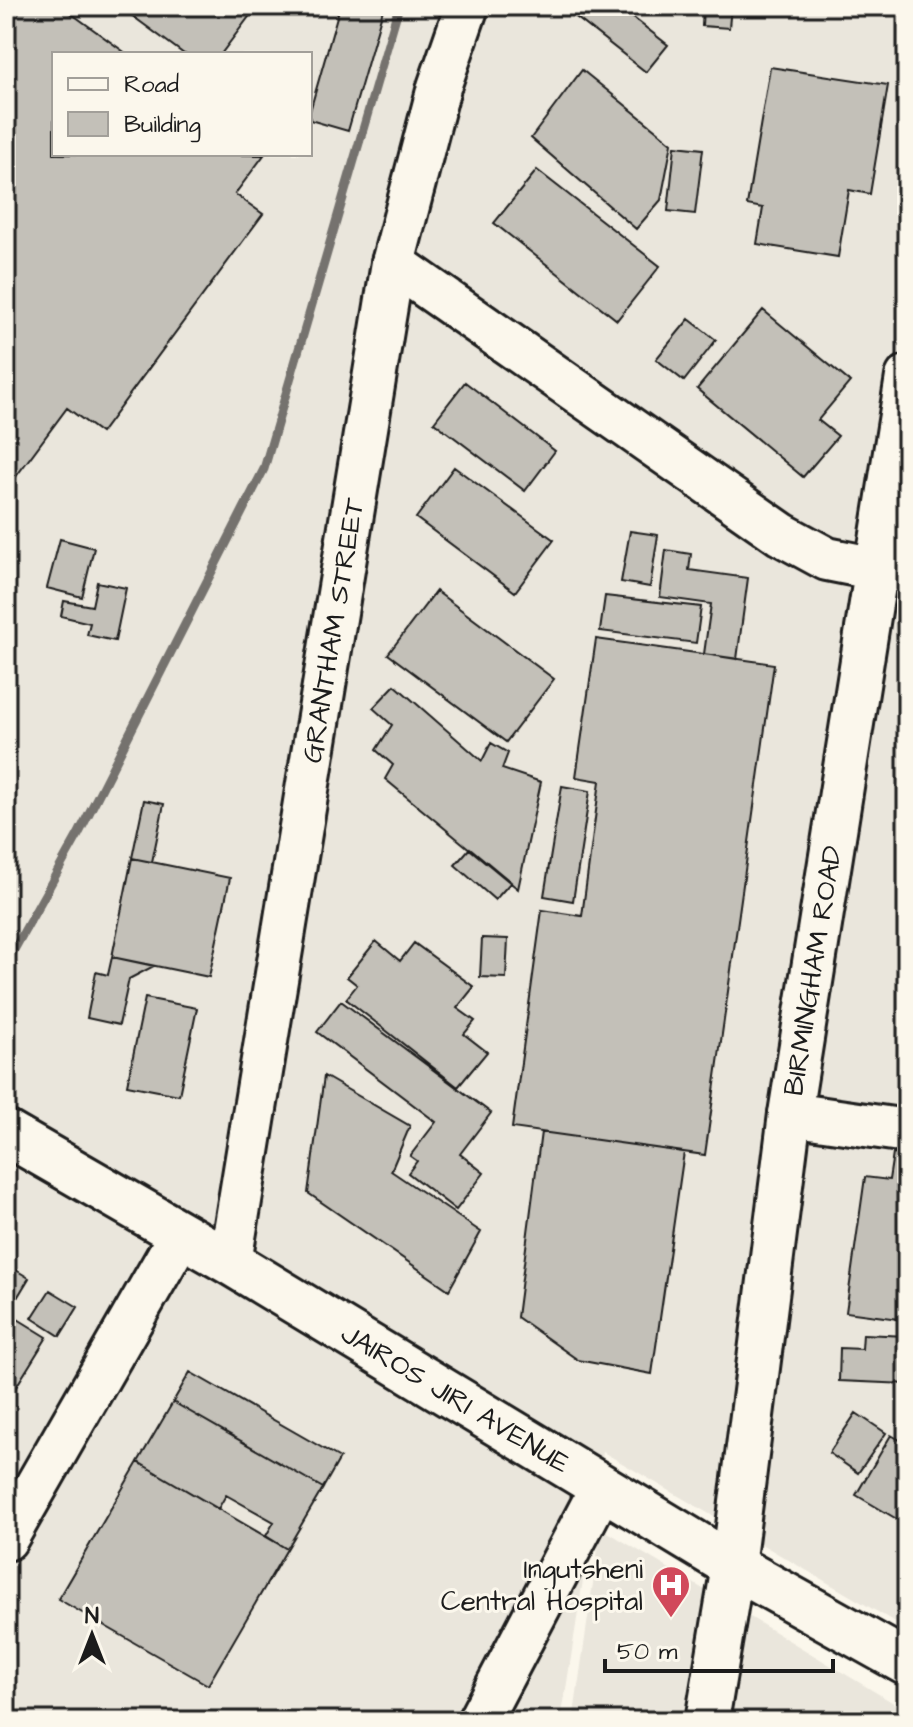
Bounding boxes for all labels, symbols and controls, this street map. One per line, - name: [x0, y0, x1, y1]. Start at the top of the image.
- legend: [52, 52, 312, 156]
- text: Road: [124, 68, 179, 102]
- text: Building: [124, 108, 201, 143]
- street label: GRANTHAM STREET: [292, 495, 374, 766]
- street label: BIRMINGHAM ROAD: [774, 843, 852, 1098]
- street label: JAIROS JIRI AVENUE: [334, 1314, 578, 1483]
- place label: Ingutsheni Central Hospital: [441, 1550, 643, 1621]
- hospital icon: Ingutsheni Central Hospital: [650, 1564, 692, 1619]
- north arrow: [52, 1595, 132, 1675]
- text: N: [85, 1601, 99, 1632]
- scale bar: [605, 1623, 833, 1673]
- text: 50 m: [617, 1635, 678, 1669]

